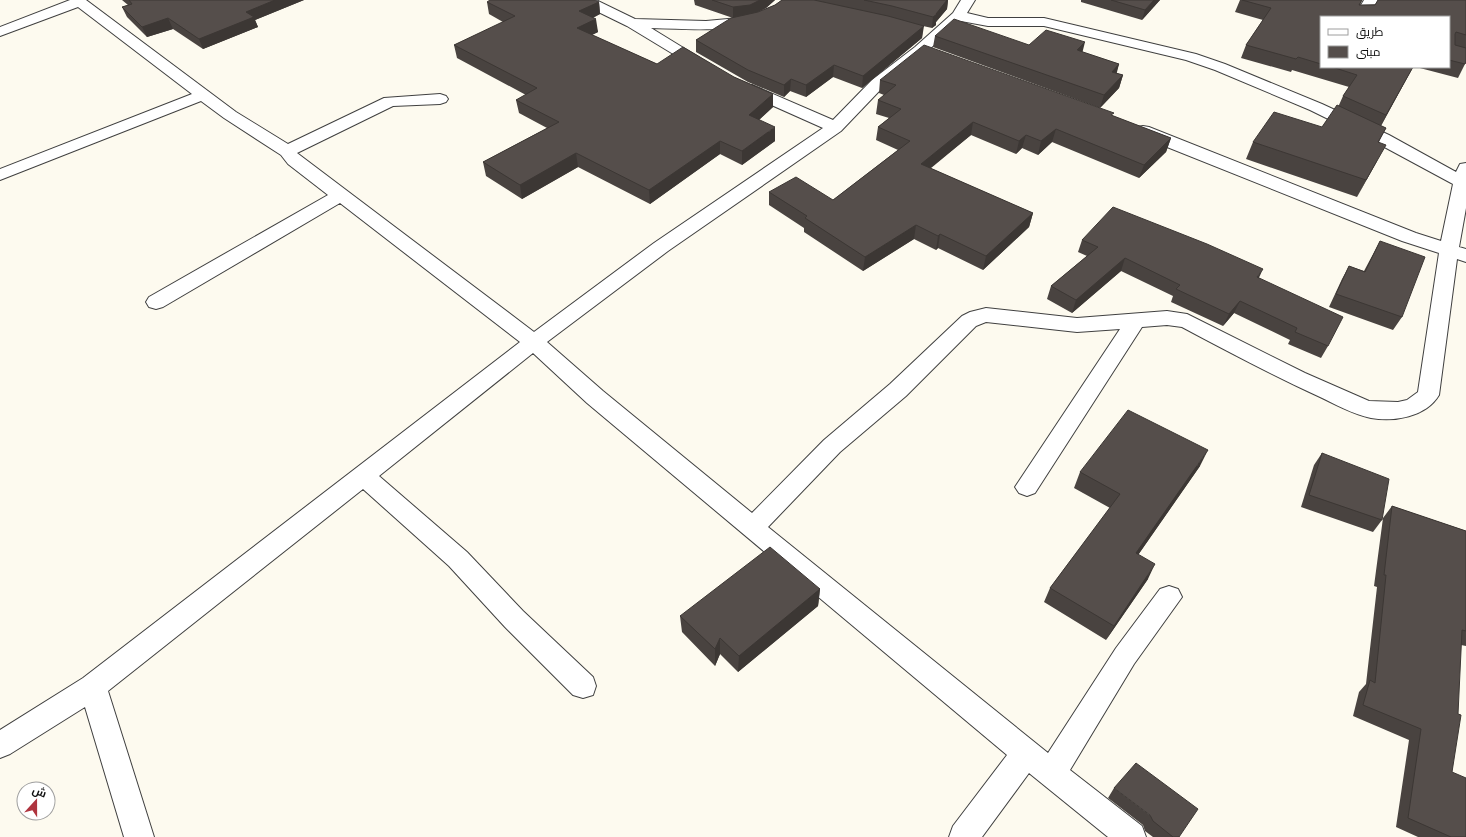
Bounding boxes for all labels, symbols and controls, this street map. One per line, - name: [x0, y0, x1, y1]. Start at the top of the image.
- legend: [1320, 16, 1450, 68]
- text: طريق: [1356, 25, 1384, 39]
- text: مبنى: [1356, 45, 1381, 59]
- north arrow: [16, 781, 56, 821]
- text: ش: [30, 784, 48, 801]

